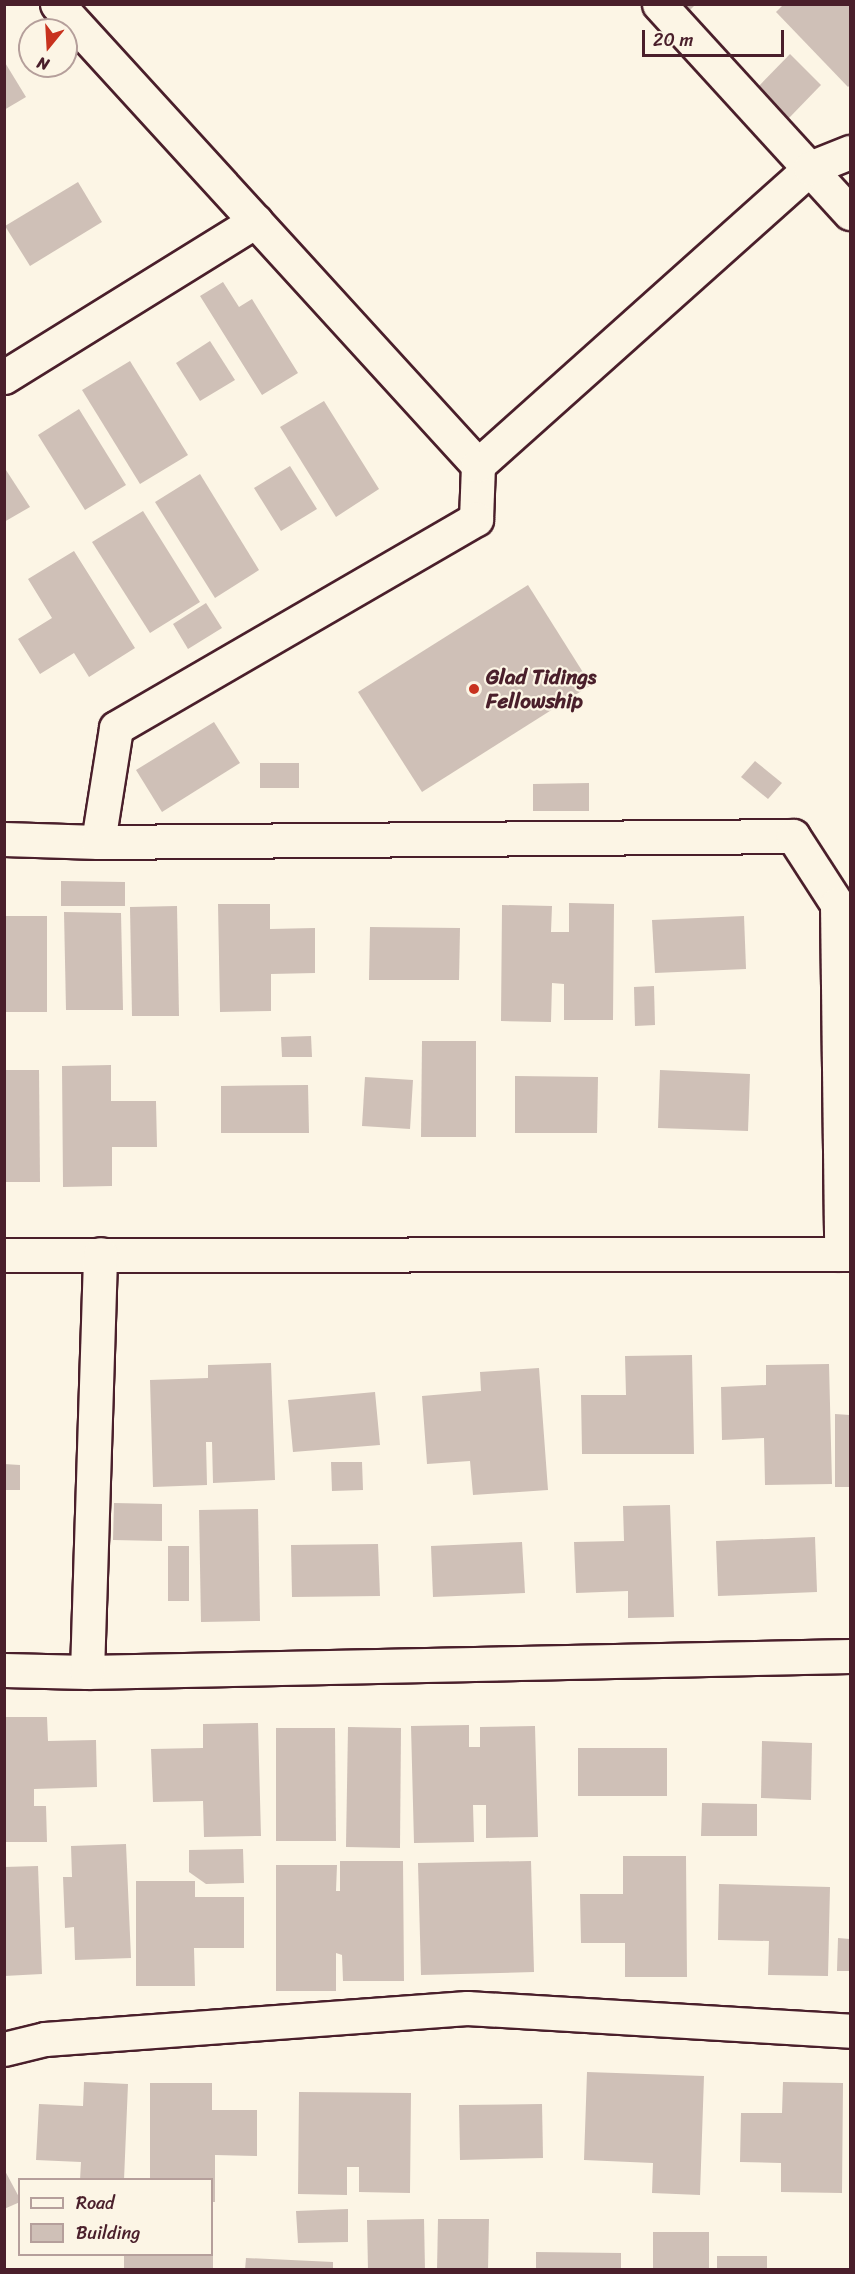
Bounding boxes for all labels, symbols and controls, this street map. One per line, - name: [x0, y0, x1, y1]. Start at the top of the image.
- north arrow: [18, 18, 78, 78]
- scale bar: [645, 18, 788, 56]
- text: 20 m: [653, 24, 693, 56]
- text: N: [33, 48, 53, 79]
- place label: Glad Tidings Fellowship: [486, 664, 598, 714]
- marker: Glad Tidings Fellowship: [467, 682, 481, 696]
- legend: [18, 2178, 213, 2256]
- text: Road: [76, 2187, 115, 2219]
- text: Building: [76, 2217, 140, 2249]

